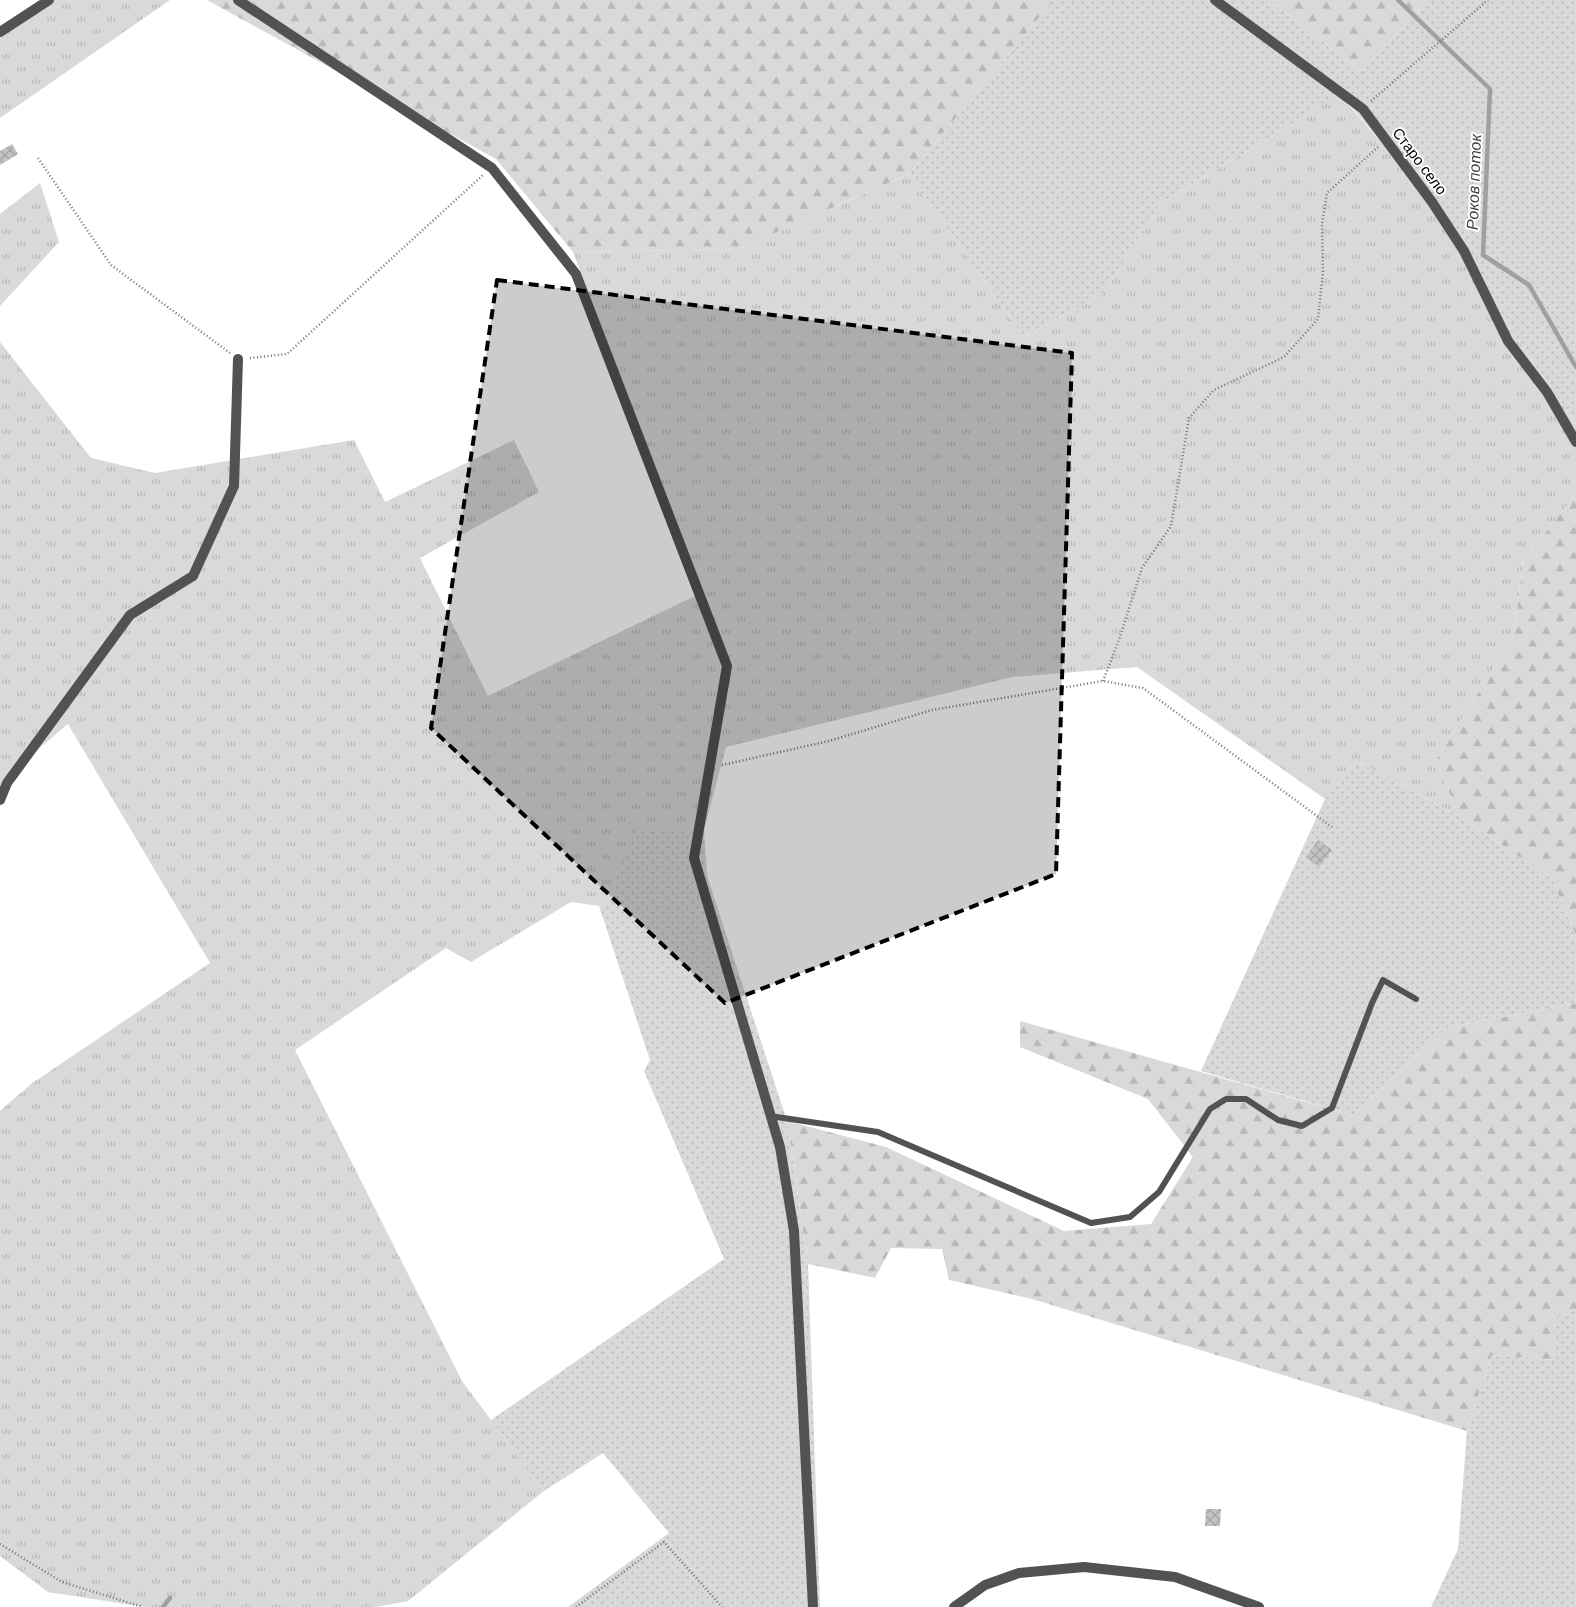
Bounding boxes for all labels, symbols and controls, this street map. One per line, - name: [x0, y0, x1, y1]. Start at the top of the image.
- street label: Старо село: [1389, 124, 1451, 198]
- water label: Роков поток: [1464, 132, 1484, 230]

